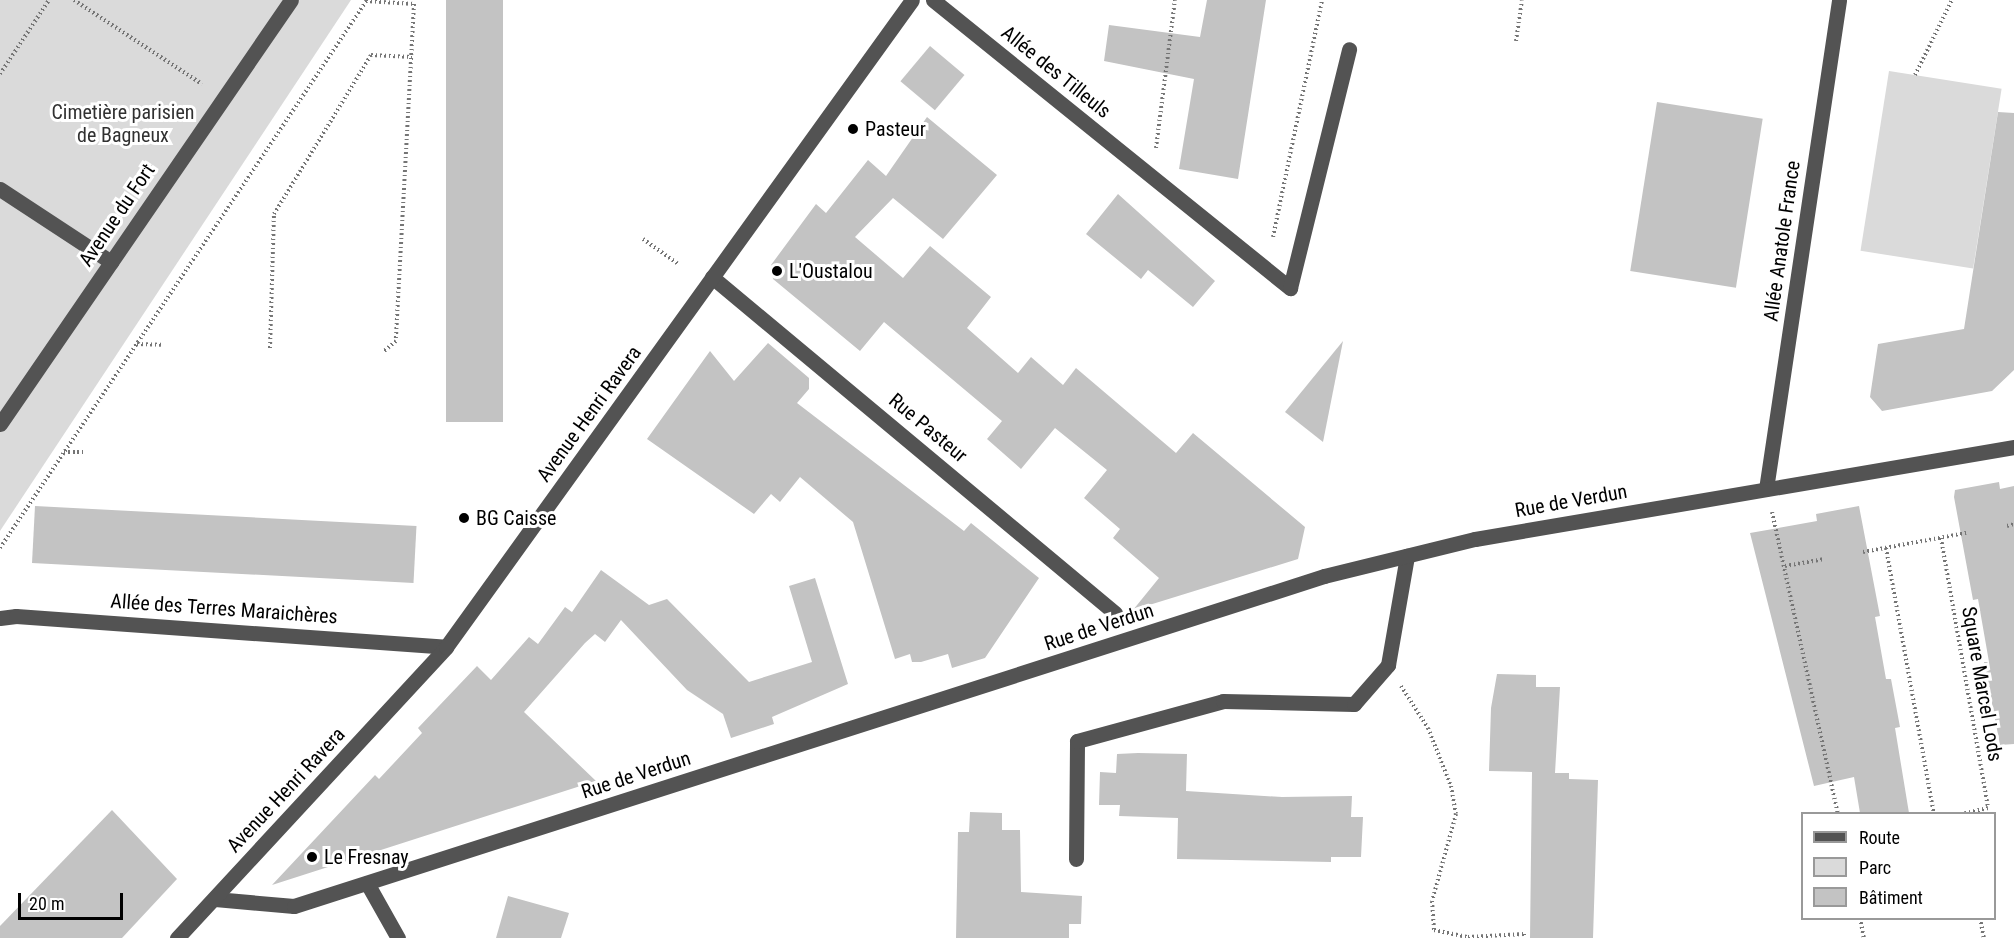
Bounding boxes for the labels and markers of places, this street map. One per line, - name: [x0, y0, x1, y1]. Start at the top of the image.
- place label: Pasteur: [865, 117, 926, 141]
- marker: Pasteur: [846, 122, 860, 136]
- place label: L'Oustalou: [789, 259, 873, 283]
- marker: L'Oustalou: [770, 264, 784, 278]
- place label: BG Caisse: [476, 506, 556, 530]
- marker: BG Caisse: [457, 511, 471, 525]
- place label: Le Fresnay: [324, 845, 409, 869]
- marker: Le Fresnay: [305, 850, 319, 864]

